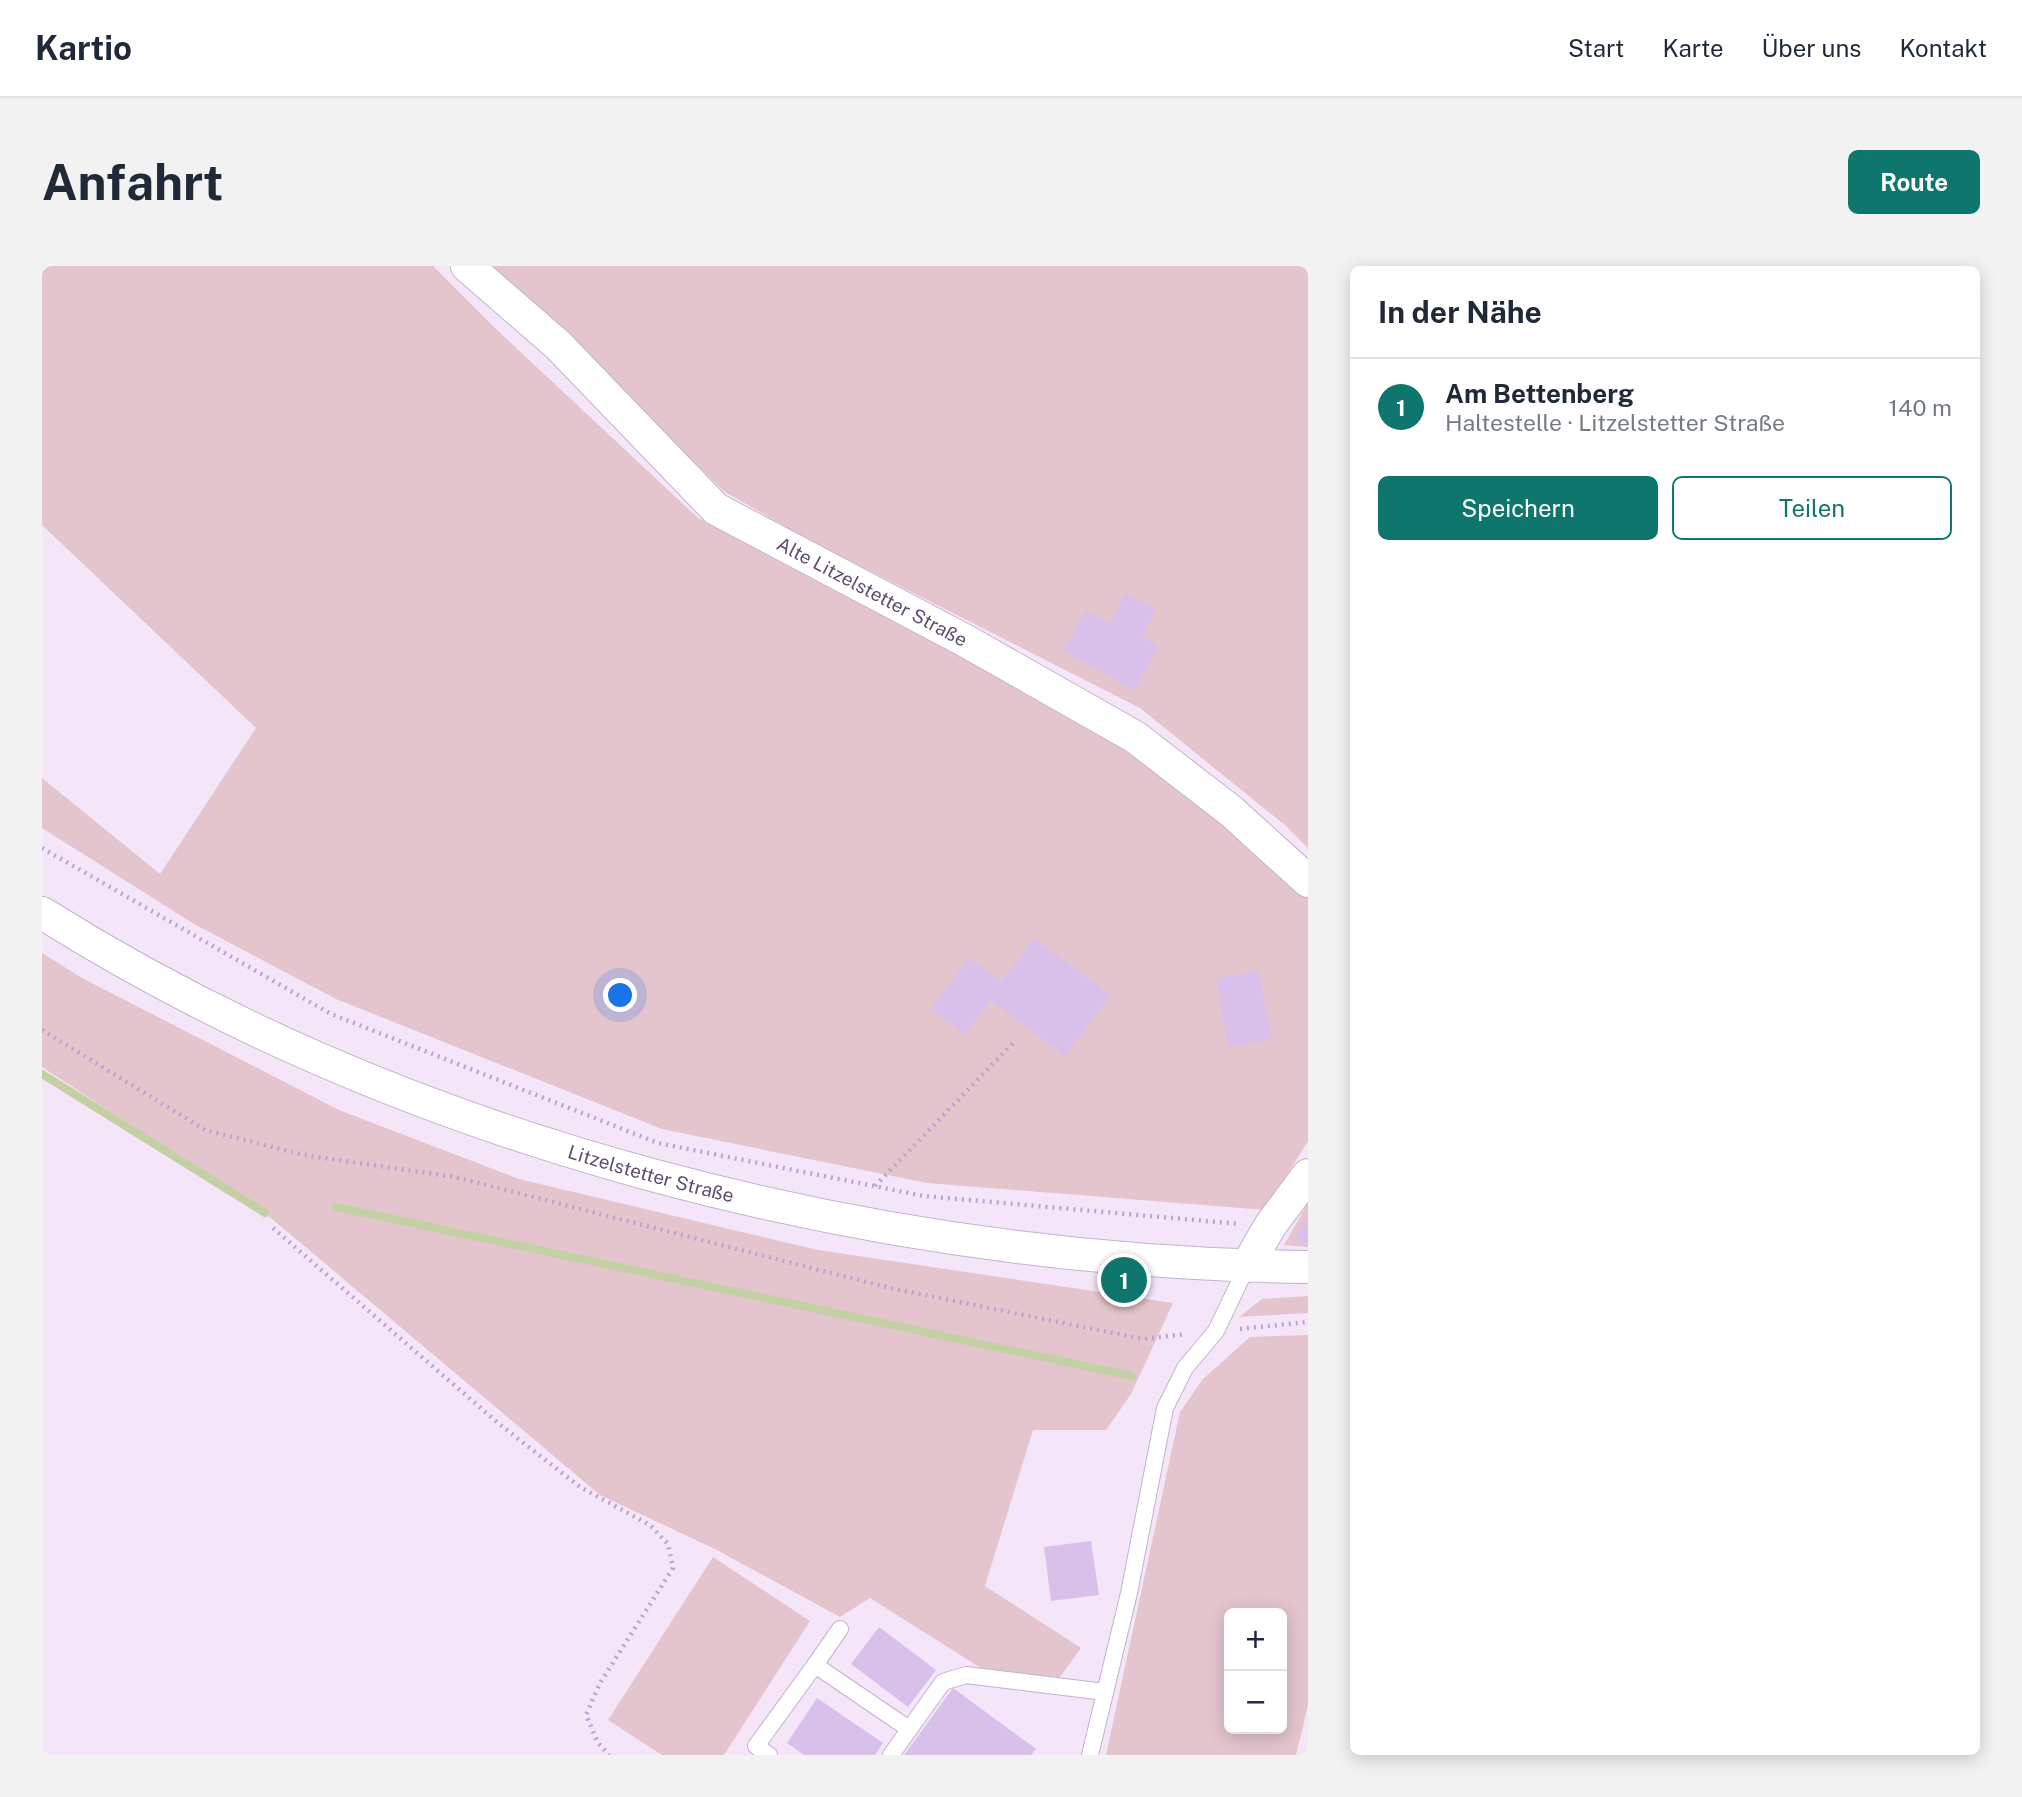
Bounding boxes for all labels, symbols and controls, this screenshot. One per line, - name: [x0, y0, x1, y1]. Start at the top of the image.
- text: Kartio: [35, 29, 132, 67]
- text: Start: [1568, 34, 1624, 62]
- text: Karte: [1662, 34, 1724, 62]
- text: Über uns: [1762, 34, 1861, 62]
- text: Kontakt: [1899, 34, 1987, 62]
- button: Route: [1848, 150, 1980, 214]
- text: Anfahrt: [42, 153, 223, 211]
- text: In der Nähe: [1378, 294, 1542, 330]
- text: Am Bettenberg: [1445, 378, 1634, 409]
- text: 1: [1396, 394, 1406, 421]
- text: 140 m: [1889, 394, 1952, 421]
- text: Haltestelle · Litzelstetter Straße: [1445, 409, 1785, 436]
- button: Speichern: [1378, 476, 1658, 540]
- button: Teilen: [1672, 476, 1952, 540]
- street label: Alte Litzelstetter Straße: [773, 532, 971, 651]
- your location: [603, 978, 637, 1012]
- street label: Litzelstetter Straße: [565, 1140, 736, 1206]
- pin: 1: [1101, 1254, 1147, 1306]
- map controls: [1224, 1608, 1287, 1734]
- button: +: [1224, 1608, 1287, 1671]
- button: −: [1224, 1671, 1287, 1734]

